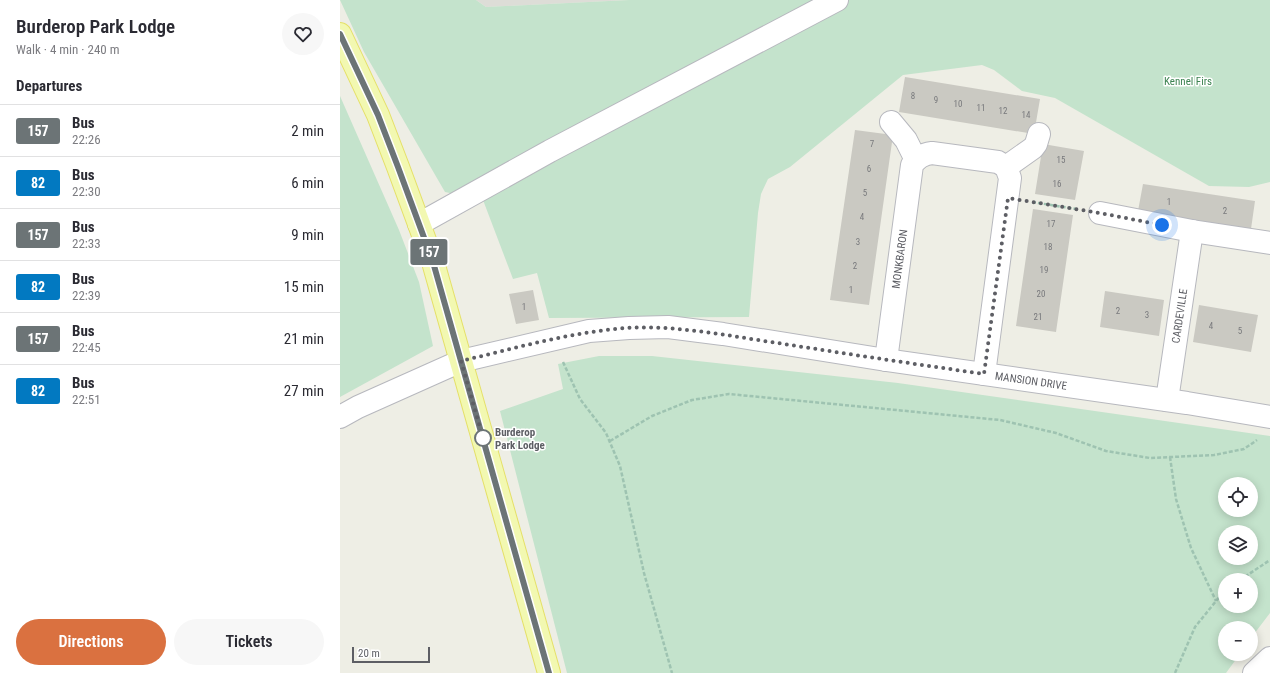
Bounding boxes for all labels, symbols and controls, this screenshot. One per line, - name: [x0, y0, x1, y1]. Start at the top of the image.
- button: heart: [282, 13, 324, 55]
- text: Burderop Park Lodge: [16, 15, 175, 38]
- text: Walk · 4 min · 240 m: [16, 42, 120, 57]
- park label: Kennel Firs: [1164, 75, 1212, 88]
- text: Departures: [16, 77, 82, 95]
- house number: 8: [911, 91, 915, 101]
- house number: 9: [934, 95, 938, 105]
- house number: 10: [954, 99, 962, 109]
- house number: 11: [977, 103, 985, 113]
- house number: 12: [999, 106, 1008, 116]
- house number: 14: [1022, 110, 1031, 120]
- text: Bus: [72, 114, 95, 132]
- text: 2 min: [291, 122, 324, 140]
- text: 157: [27, 123, 49, 139]
- text: 22:26: [72, 132, 101, 147]
- house number: 7: [870, 139, 875, 149]
- house number: 15: [1057, 155, 1066, 165]
- house number: 6: [867, 164, 871, 174]
- text: Bus: [72, 166, 95, 184]
- text: 6 min: [291, 174, 324, 192]
- text: 82: [31, 175, 45, 191]
- house number: 16: [1053, 179, 1061, 189]
- text: 22:30: [72, 184, 101, 199]
- house number: 5: [863, 188, 868, 198]
- house number: 1: [1167, 197, 1171, 207]
- house number: 2: [1223, 206, 1228, 216]
- house number: 4: [860, 212, 865, 222]
- your location: [1152, 215, 1172, 235]
- text: Bus: [72, 218, 95, 236]
- house number: 17: [1047, 219, 1056, 229]
- text: 9 min: [291, 226, 324, 244]
- text: 157: [27, 227, 49, 243]
- street label: MONKBARON: [890, 229, 910, 289]
- text: 22:33: [72, 236, 101, 251]
- house number: 3: [856, 237, 860, 247]
- line badge: 157: [406, 239, 452, 265]
- house number: 18: [1044, 242, 1052, 252]
- text: 157: [418, 244, 440, 260]
- house number: 2: [853, 261, 858, 271]
- house number: 19: [1040, 265, 1048, 275]
- text: Bus: [72, 270, 95, 288]
- text: 15 min: [284, 278, 324, 296]
- text: 82: [31, 279, 45, 295]
- house number: 1: [849, 285, 853, 295]
- street label: CARDEVILLE: [1169, 287, 1190, 344]
- text: 22:39: [72, 288, 101, 303]
- house number: 20: [1037, 289, 1045, 299]
- house number: 1: [522, 302, 526, 312]
- house number: 2: [1116, 306, 1121, 316]
- house number: 3: [1145, 310, 1149, 320]
- house number: 21: [1034, 312, 1042, 322]
- house number: 4: [1209, 321, 1214, 331]
- text: Bus: [72, 322, 95, 340]
- house number: 5: [1238, 326, 1243, 336]
- text: 21 min: [284, 330, 324, 348]
- text: 157: [27, 331, 49, 347]
- text: 22:45: [72, 340, 101, 355]
- street label: MANSION DRIVE: [994, 370, 1068, 393]
- text: Bus: [72, 374, 95, 392]
- text: 27 min: [284, 382, 324, 400]
- text: 82: [31, 383, 45, 399]
- text: 22:51: [72, 392, 101, 407]
- place label: Burderop Park Lodge: [495, 426, 545, 452]
- marker: Burderop Park Lodge: [474, 429, 492, 447]
- map controls: [1218, 477, 1258, 661]
- button: locate: [1218, 477, 1258, 517]
- button: layers: [1218, 525, 1258, 565]
- button: +: [1218, 573, 1258, 613]
- button: Directions: [16, 619, 166, 665]
- button: Tickets: [174, 619, 324, 665]
- button: −: [1218, 621, 1258, 661]
- scale bar: [352, 645, 430, 664]
- text: 20 m: [358, 647, 380, 660]

